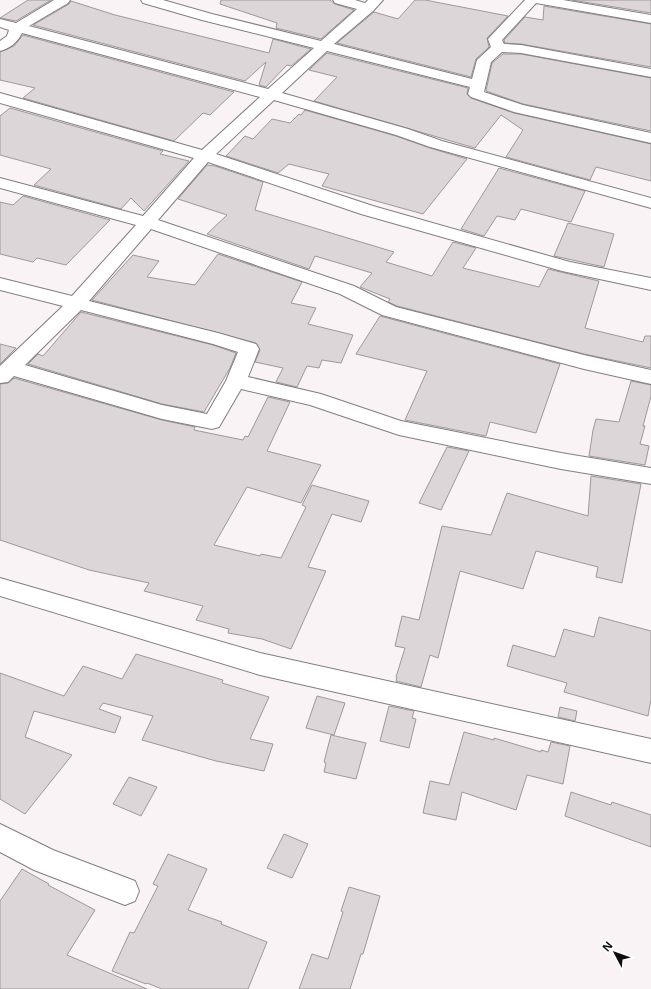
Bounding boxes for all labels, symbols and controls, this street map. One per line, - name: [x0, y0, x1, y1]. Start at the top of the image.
- north arrow: [595, 933, 635, 973]
- text: N: [598, 938, 616, 954]

